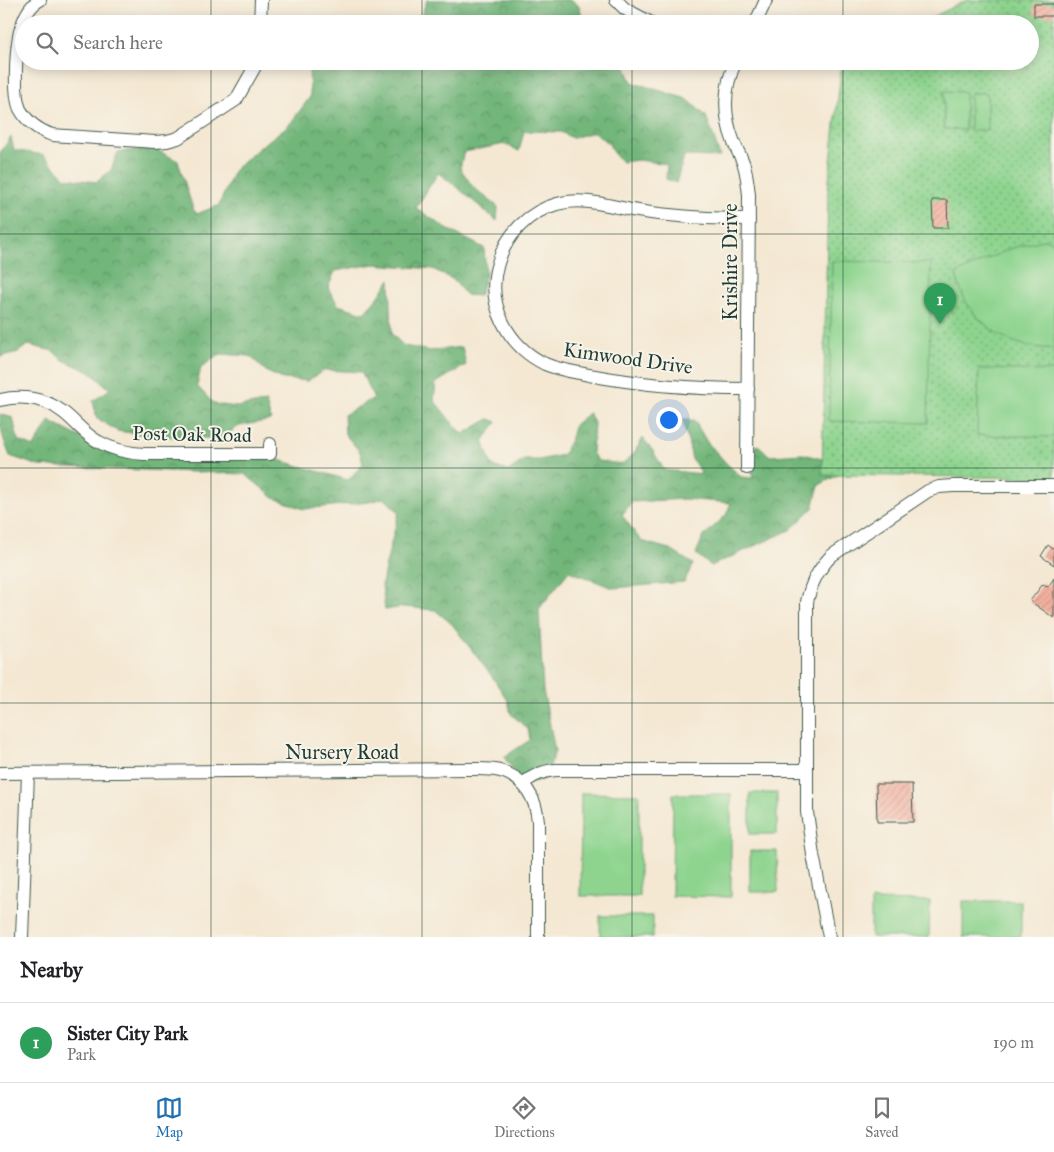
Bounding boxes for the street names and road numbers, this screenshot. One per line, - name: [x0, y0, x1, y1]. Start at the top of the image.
- street label: Krishire Drive: [718, 203, 742, 321]
- street label: Kimwood Drive: [562, 337, 694, 379]
- street label: Post Oak Road: [132, 421, 252, 447]
- street label: Nursery Road: [285, 740, 399, 764]

